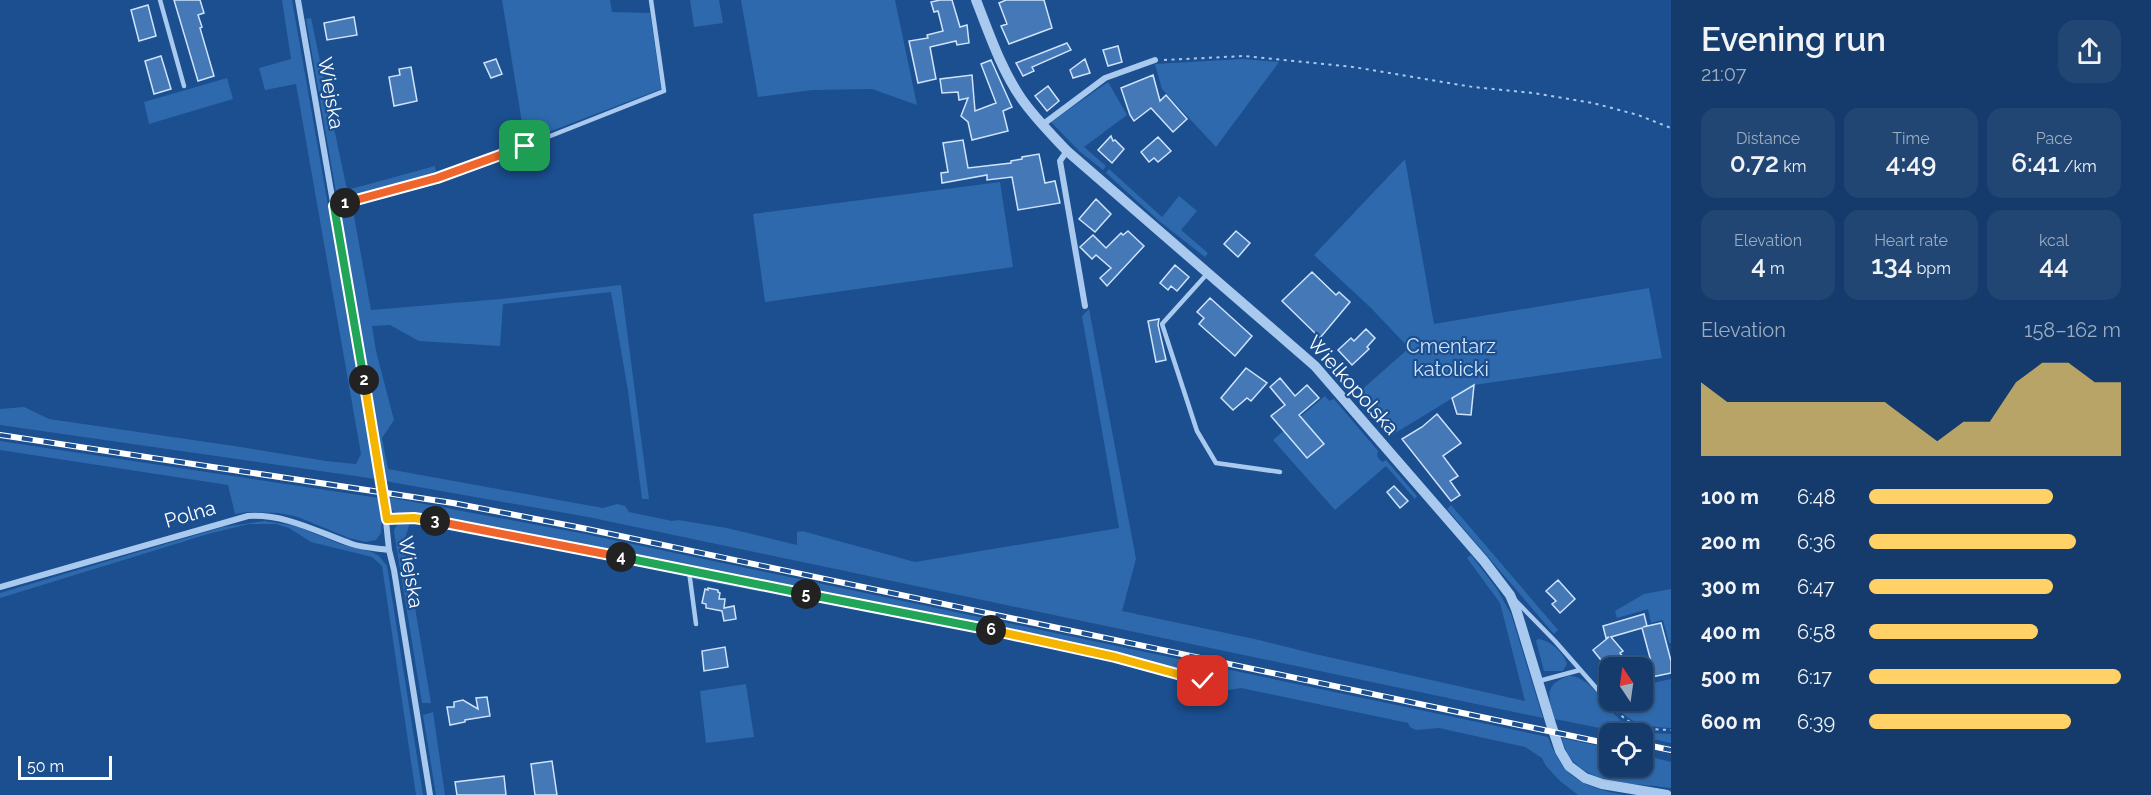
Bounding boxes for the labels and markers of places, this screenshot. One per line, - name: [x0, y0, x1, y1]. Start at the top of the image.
- pin: [499, 120, 550, 171]
- pin: 1: [330, 188, 360, 218]
- pin: 2: [349, 365, 379, 395]
- pin: 3: [420, 506, 450, 536]
- pin: 4: [606, 542, 636, 572]
- pin: 5: [791, 579, 821, 609]
- pin: 6: [976, 615, 1006, 645]
- pin: [1177, 655, 1228, 706]

